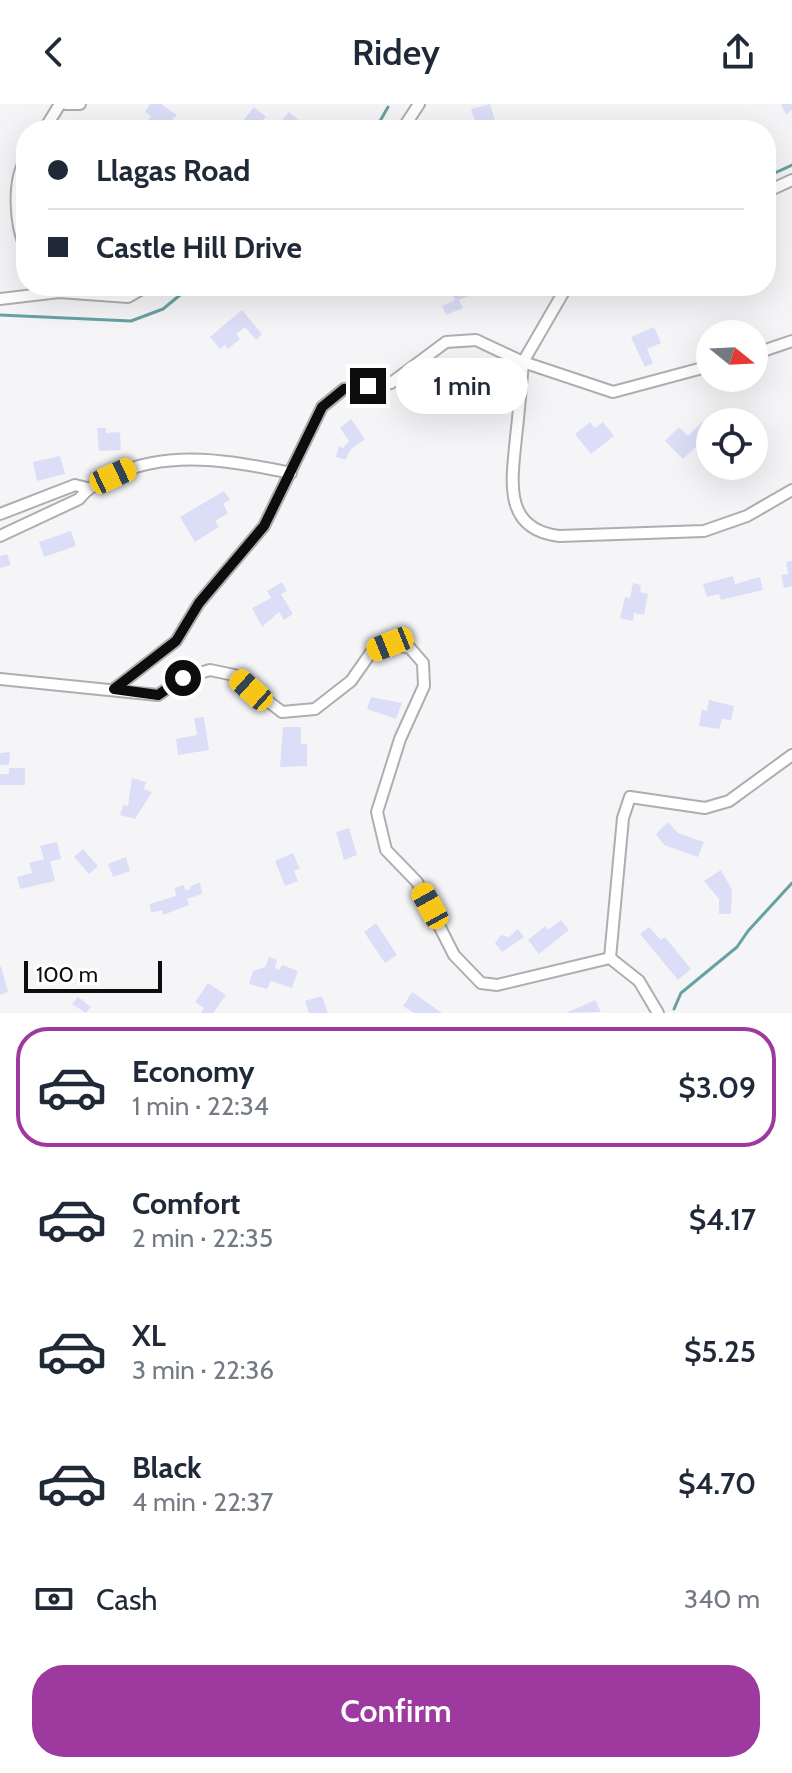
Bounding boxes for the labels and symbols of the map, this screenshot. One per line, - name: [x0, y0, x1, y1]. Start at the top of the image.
- north arrow: [696, 320, 768, 392]
- callout: 1 min: [396, 358, 528, 414]
- route end: [350, 368, 386, 404]
- car: [86, 455, 140, 497]
- car: [363, 624, 417, 664]
- route start: [165, 660, 201, 696]
- car: [225, 665, 277, 715]
- car: [408, 879, 452, 933]
- scale bar: [24, 957, 162, 993]

